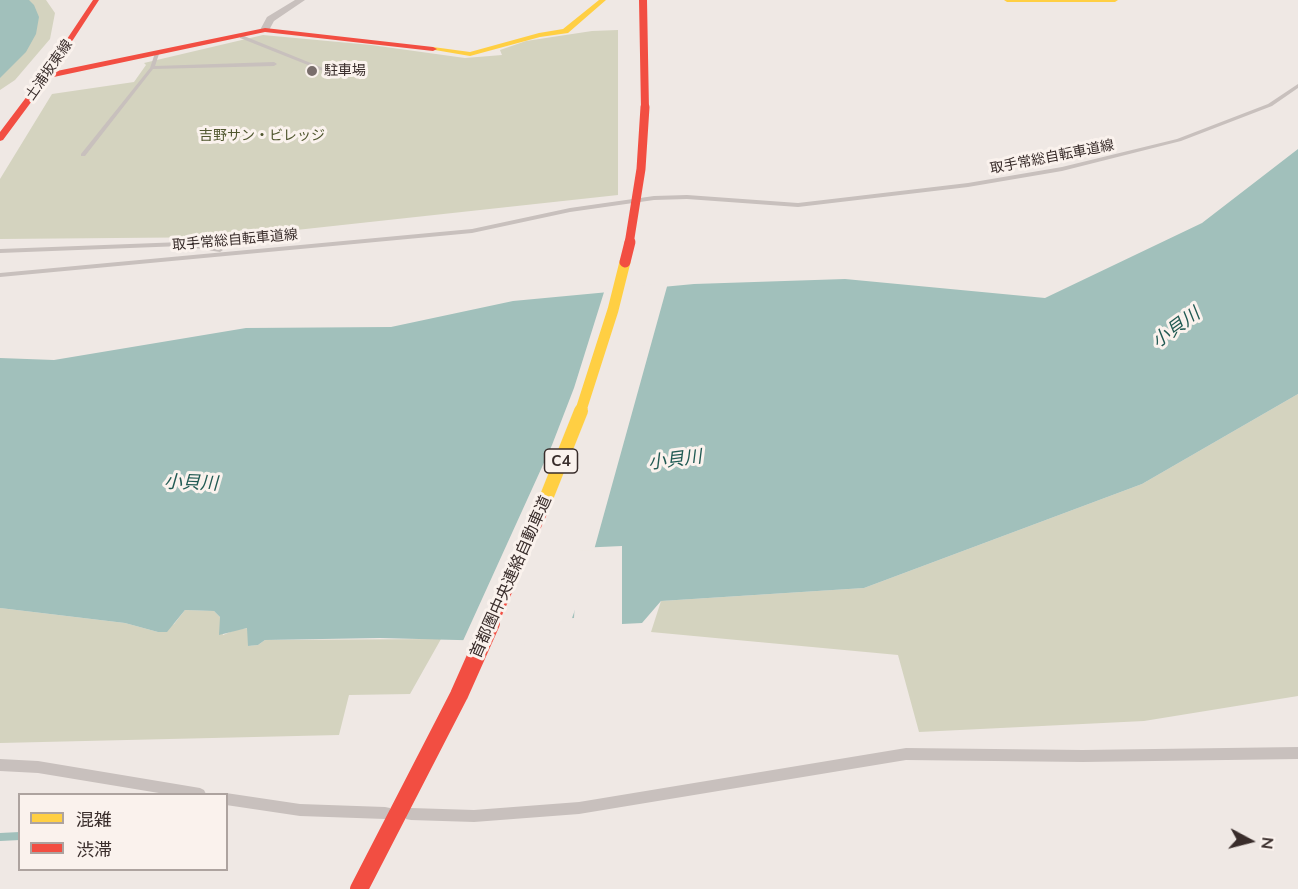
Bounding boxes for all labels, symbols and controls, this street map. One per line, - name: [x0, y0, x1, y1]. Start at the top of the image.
- street label: 土浦坂東線: [22, 37, 76, 103]
- place label: 駐車場: [324, 63, 366, 79]
- marker: 駐車場: [305, 64, 319, 78]
- park label: 吉野サン・ビレッジ: [199, 128, 325, 144]
- street label: 取手常総自転車道線: [989, 137, 1115, 177]
- street label: 取手常総自転車道線: [172, 226, 298, 254]
- water label: 小貝川: [1148, 303, 1204, 353]
- water label: 小貝川: [647, 446, 703, 474]
- road number: C4: [544, 449, 578, 473]
- water label: 小貝川: [164, 471, 218, 495]
- street label: 首都圏中央連絡自動車道: [466, 493, 556, 661]
- legend: [18, 793, 228, 871]
- text: 混雑: [76, 808, 112, 831]
- north arrow: [1220, 811, 1280, 871]
- text: N: [1257, 836, 1279, 850]
- text: 渋滞: [76, 838, 112, 861]

